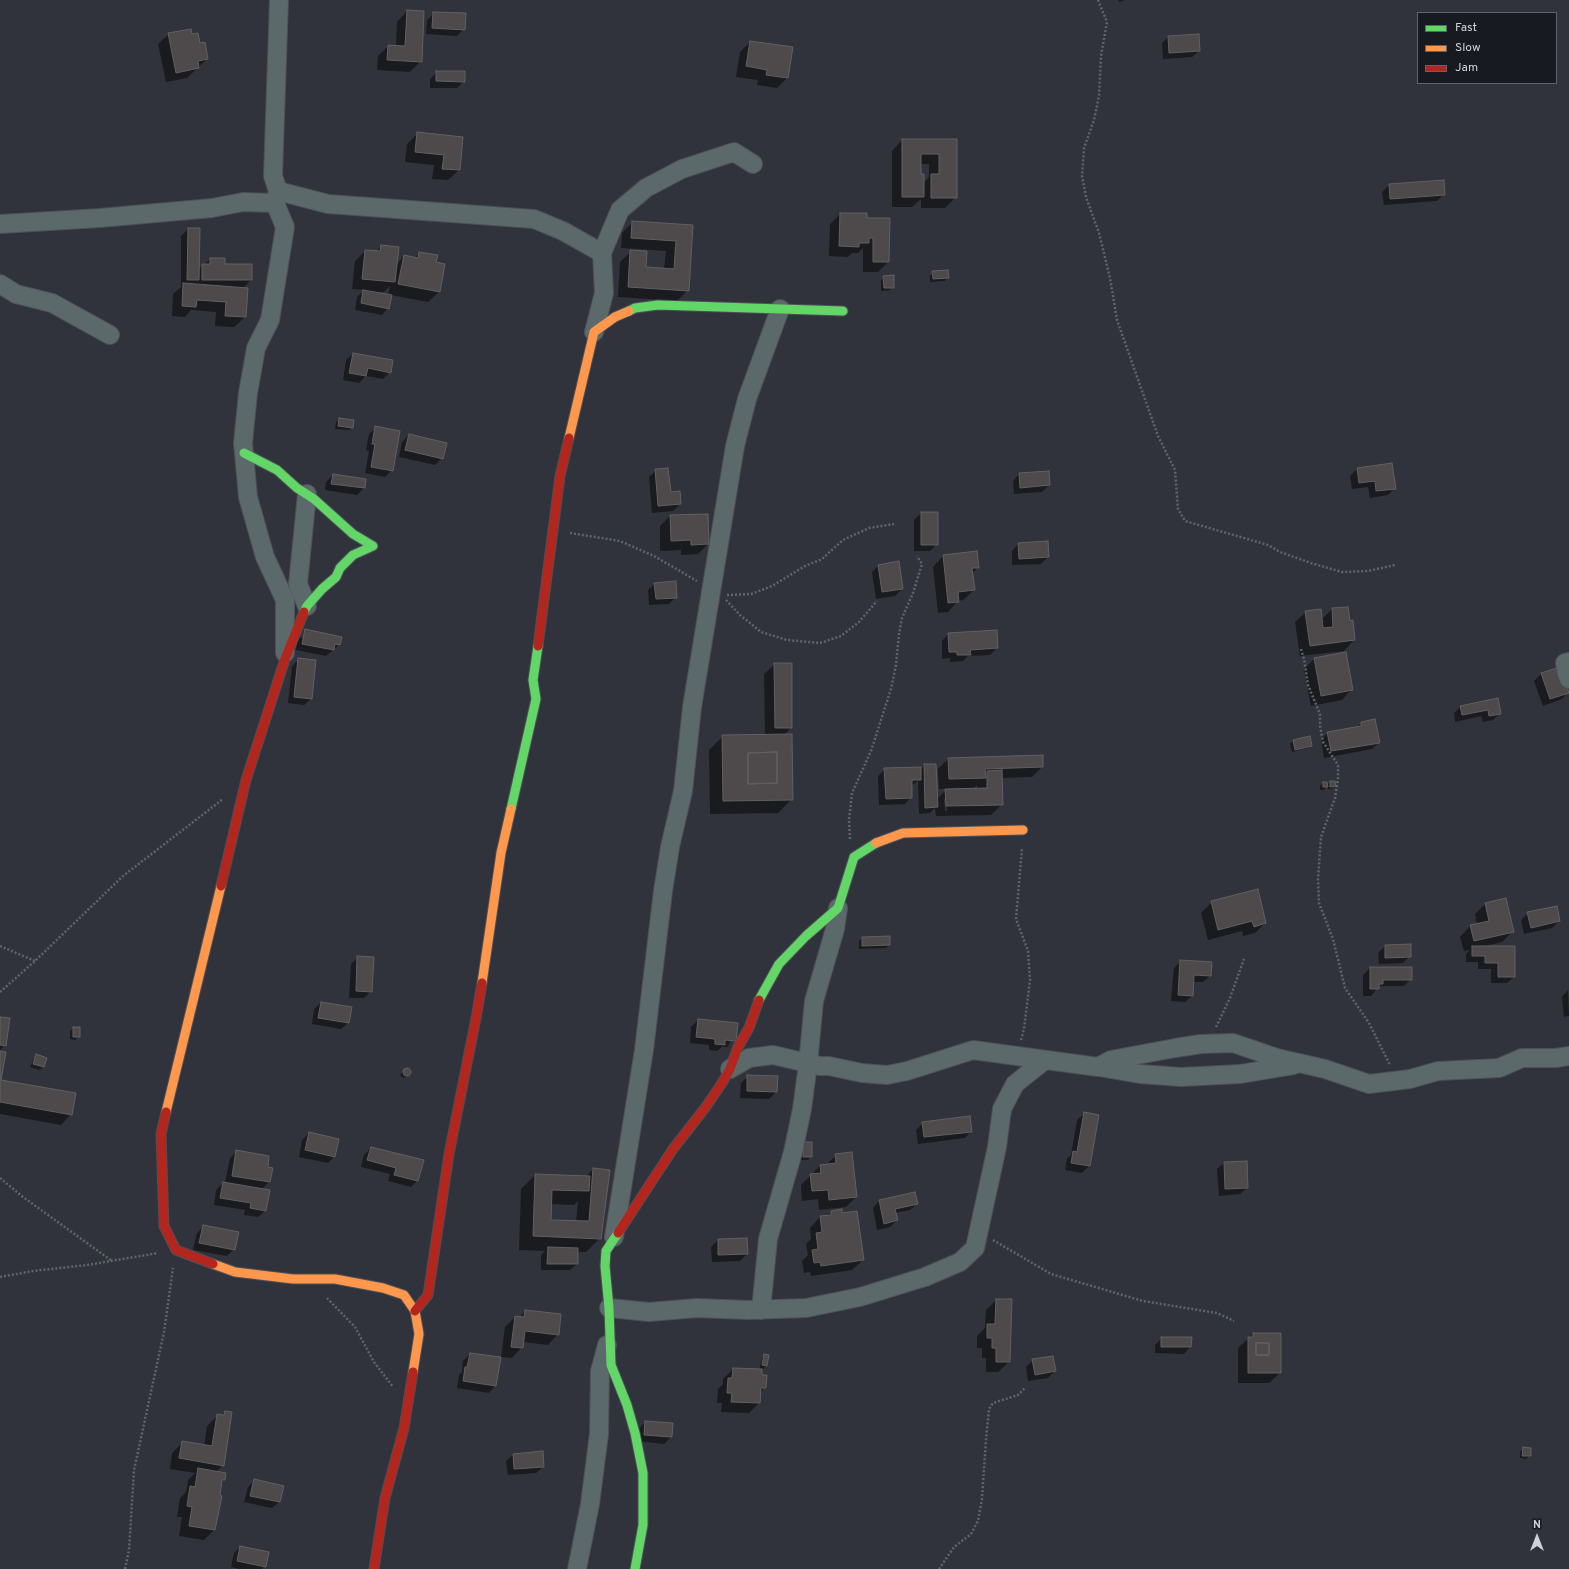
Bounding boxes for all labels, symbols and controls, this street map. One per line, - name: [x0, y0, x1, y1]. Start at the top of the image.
- legend: [1417, 12, 1557, 84]
- text: Fast: [1455, 20, 1477, 36]
- text: Slow: [1455, 40, 1481, 56]
- text: Jam: [1455, 60, 1478, 76]
- north arrow: [1517, 1517, 1557, 1557]
- text: N: [1533, 1518, 1541, 1532]

